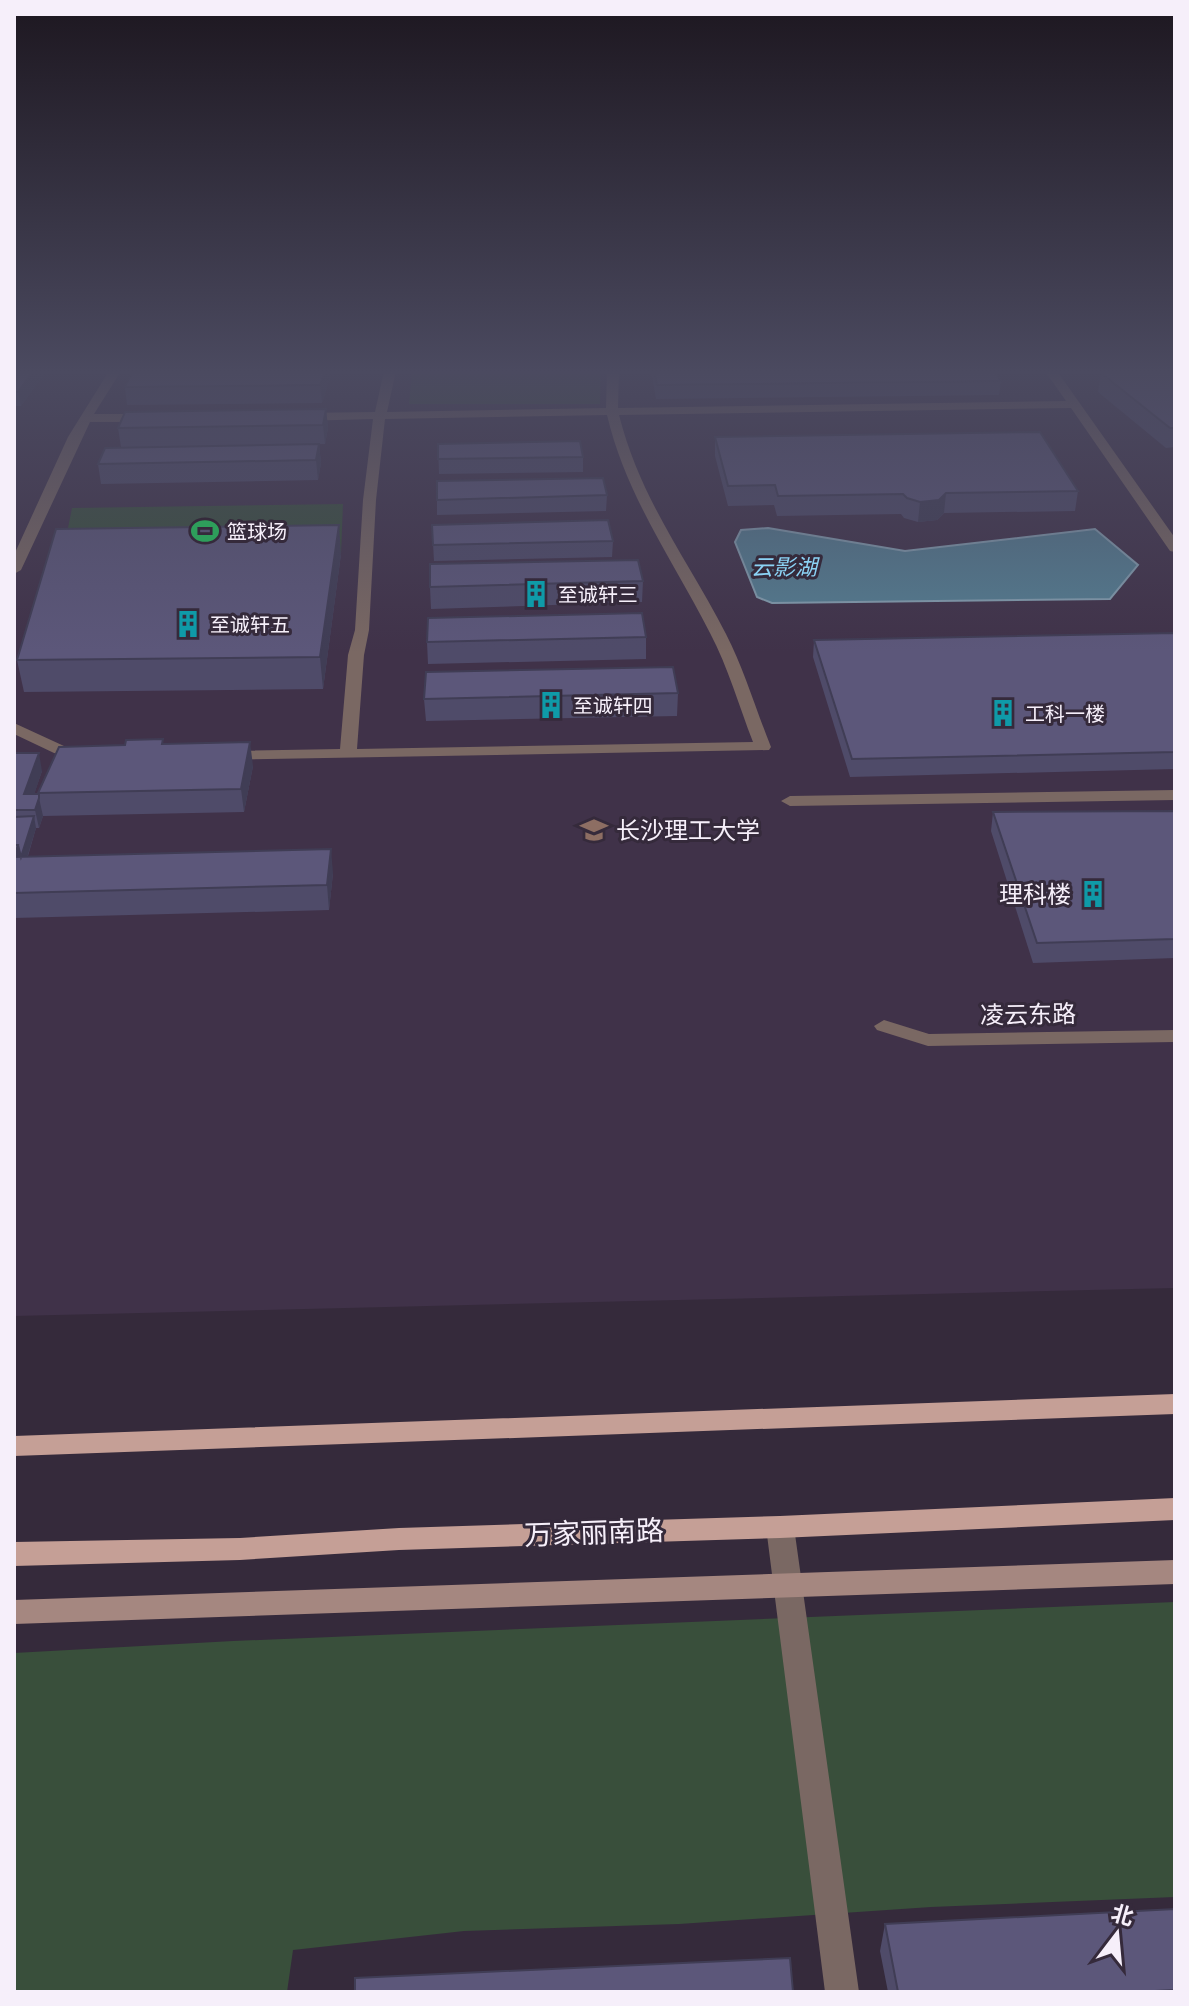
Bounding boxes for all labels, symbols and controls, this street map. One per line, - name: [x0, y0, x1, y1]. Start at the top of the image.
- sports icon: 篮球场: [190, 516, 220, 546]
- place label: 篮球场: [227, 518, 287, 545]
- water label: 云影湖: [751, 552, 820, 581]
- building icon: 至诚轩三: [521, 579, 551, 609]
- place label: 至诚轩三: [558, 581, 638, 608]
- building icon: 至诚轩五: [173, 609, 203, 639]
- place label: 至诚轩五: [210, 611, 290, 638]
- building icon: 至诚轩四: [536, 690, 566, 720]
- place label: 至诚轩四: [573, 692, 653, 719]
- building icon: 工科一楼: [988, 698, 1018, 728]
- place label: 工科一楼: [1025, 700, 1105, 727]
- place label: 长沙理工大学: [616, 814, 760, 846]
- school or university icon: 长沙理工大学: [579, 815, 609, 845]
- place label: 理科楼: [999, 878, 1071, 910]
- building icon: 理科楼: [1078, 879, 1108, 909]
- street label: 凌云东路: [980, 997, 1076, 1031]
- street label: 万家丽南路: [523, 1511, 665, 1553]
- north arrow: [1077, 1894, 1157, 1974]
- text: 北: [1108, 1897, 1137, 1931]

